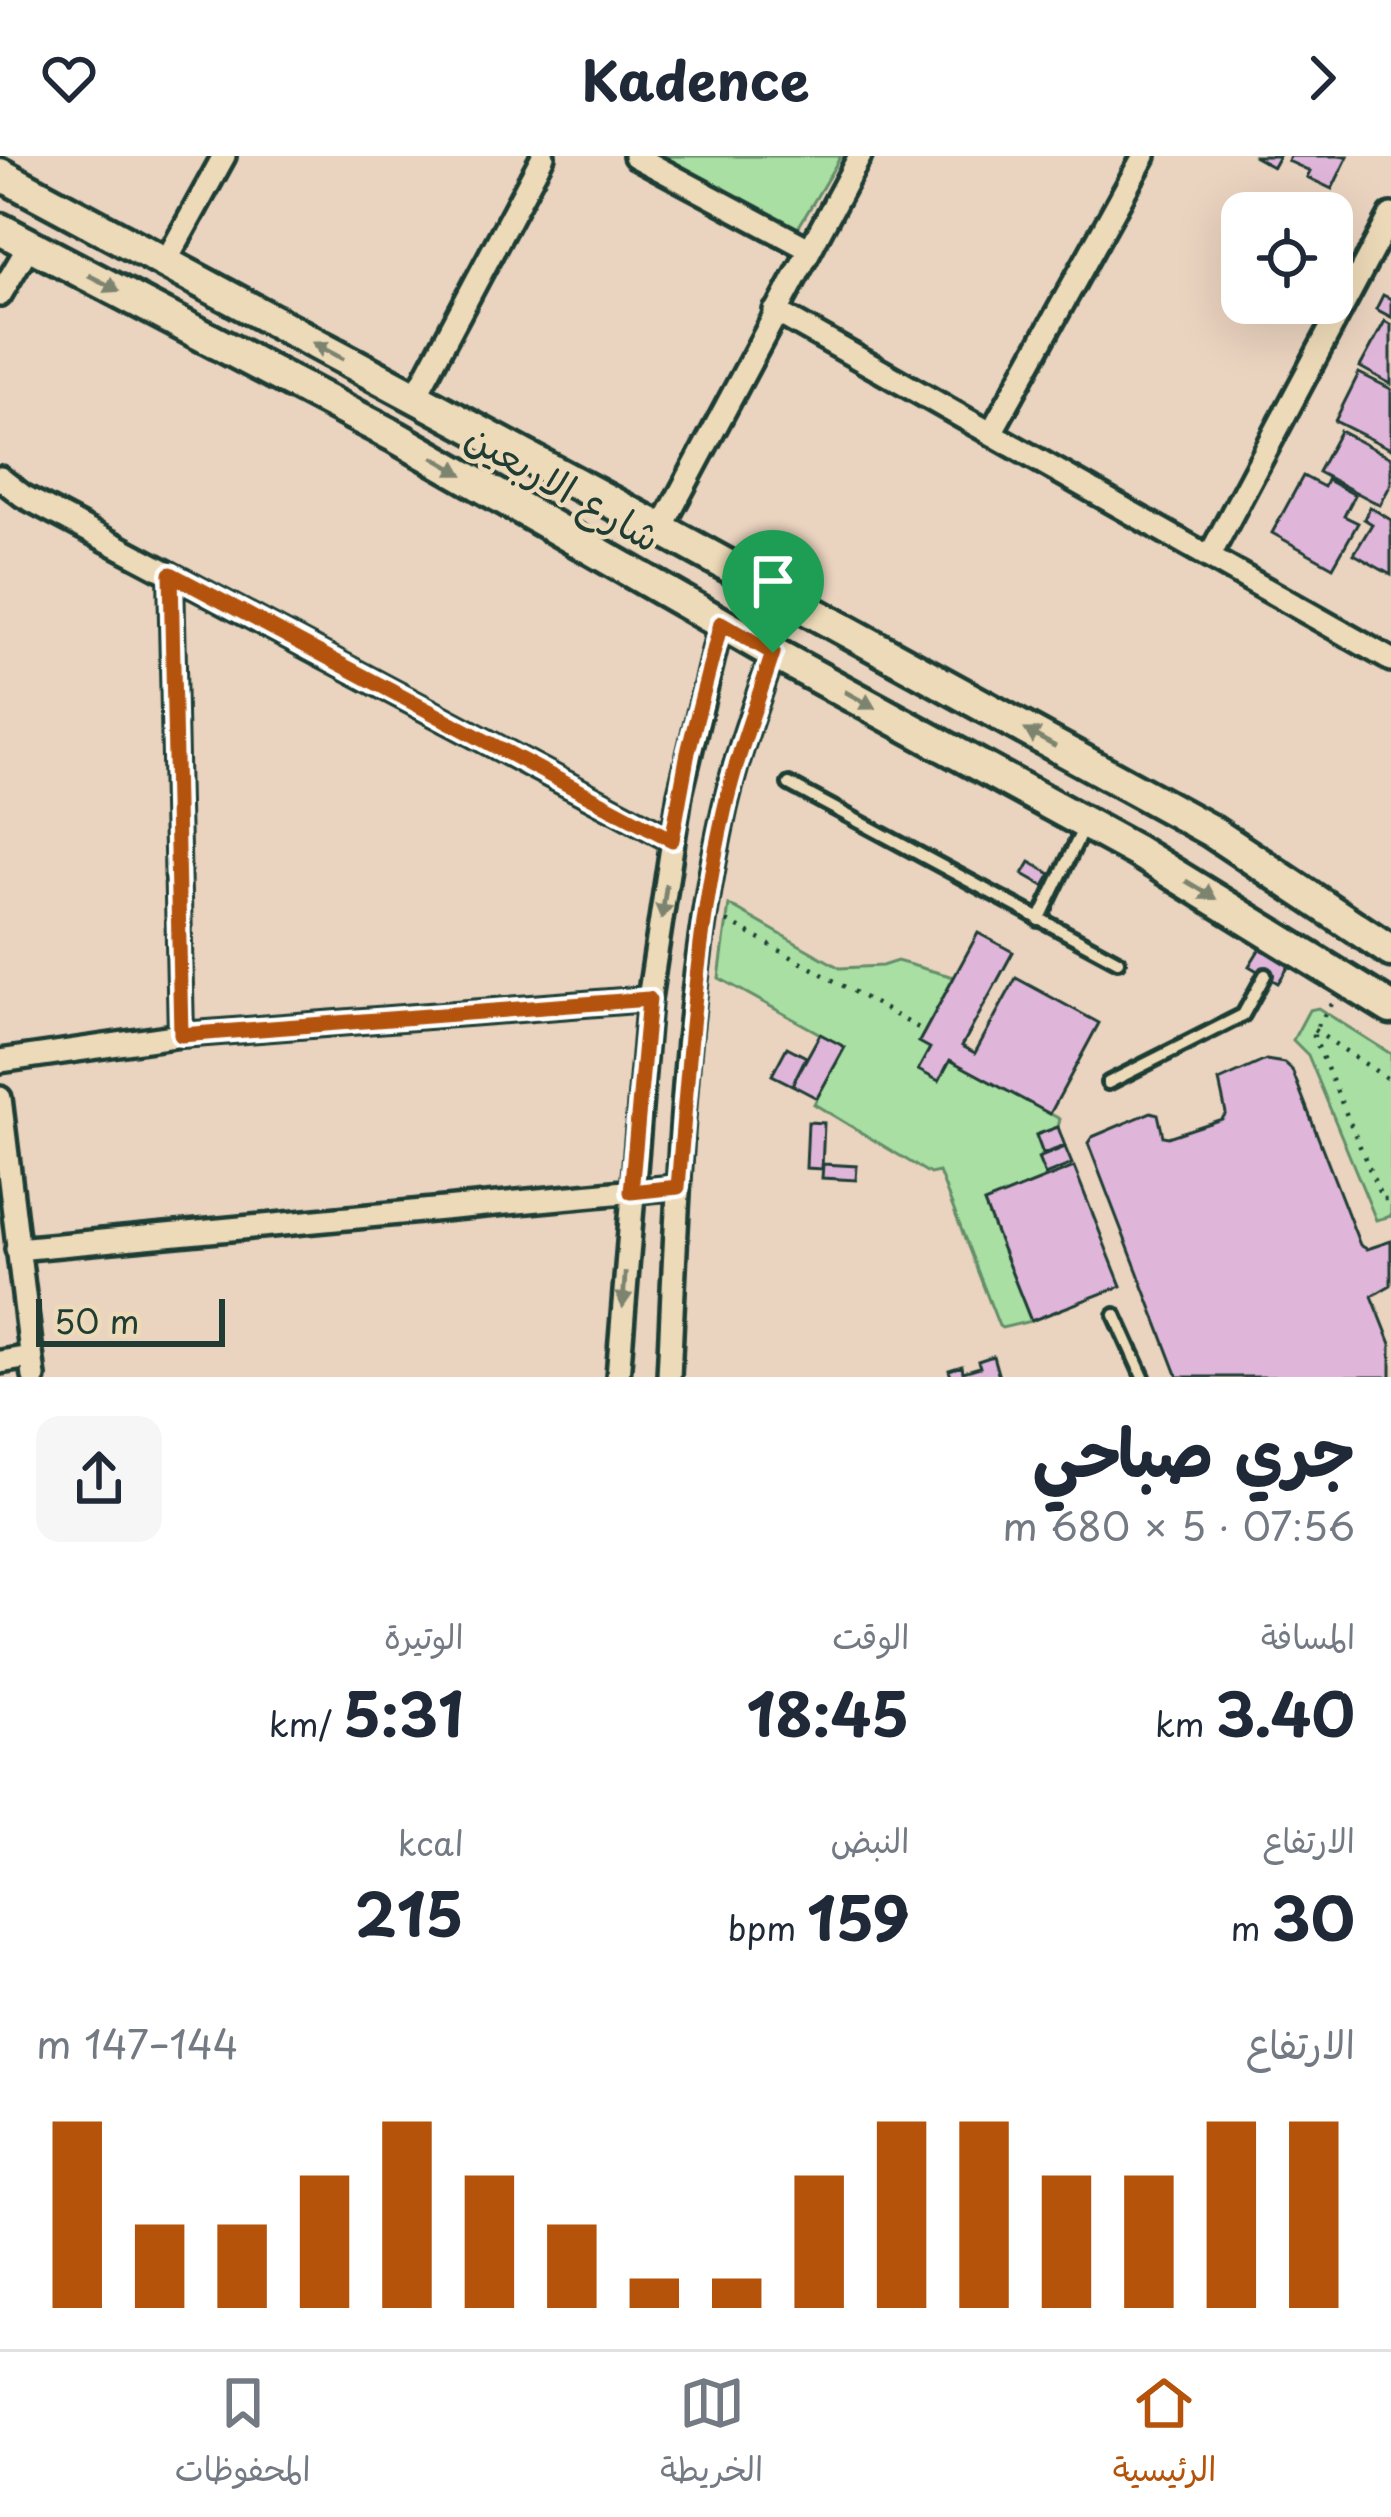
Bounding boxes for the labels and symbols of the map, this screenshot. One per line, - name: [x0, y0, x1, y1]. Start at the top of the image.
- one-way arrow: [86, 272, 121, 292]
- one-way arrow: [311, 341, 346, 362]
- street label: شارع الاربعين: [455, 405, 673, 565]
- one-way arrow: [431, 455, 465, 476]
- pin: [722, 530, 824, 653]
- one-way arrow: [843, 689, 877, 710]
- one-way arrow: [1023, 728, 1057, 749]
- one-way arrow: [1184, 878, 1218, 899]
- one-way arrow: [654, 884, 673, 921]
- one-way arrow: [614, 1272, 633, 1310]
- scale bar: [36, 1293, 225, 1346]

